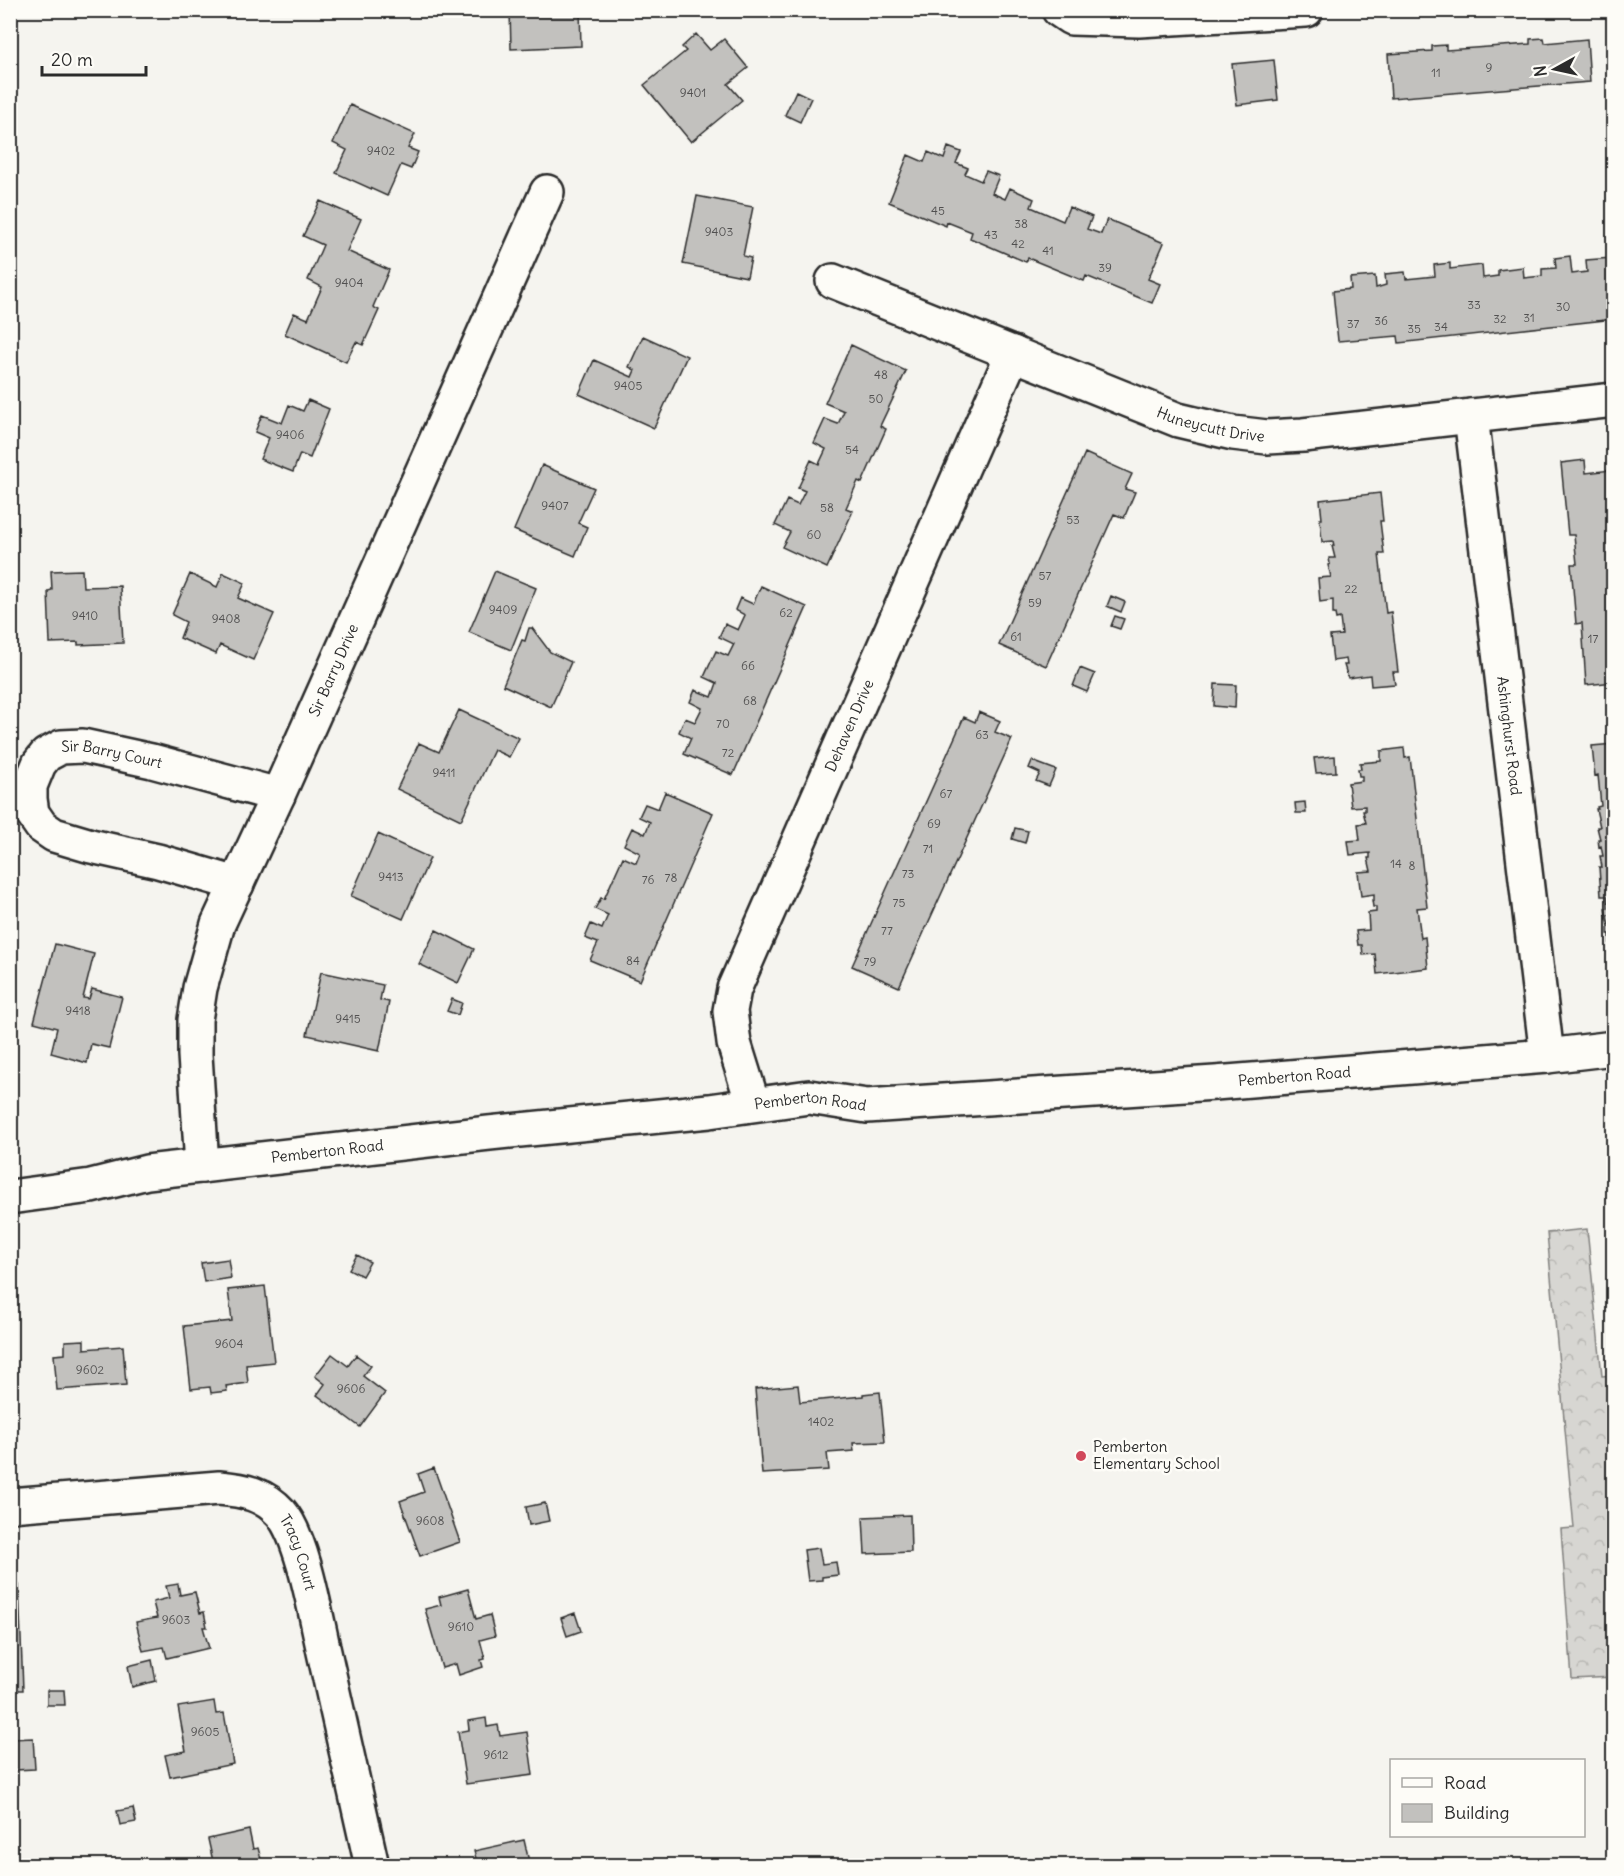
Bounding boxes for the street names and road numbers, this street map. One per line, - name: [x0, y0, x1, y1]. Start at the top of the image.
- street label: Huneycutt Drive: [1154, 402, 1266, 446]
- street label: Sir Barry Drive: [304, 621, 362, 719]
- street label: Ashinghurst Road: [1493, 675, 1526, 796]
- street label: Dehaven Drive: [820, 676, 878, 775]
- street label: Sir Barry Court: [61, 736, 164, 772]
- street label: Pemberton Road: [1237, 1062, 1352, 1090]
- street label: Pemberton Road: [753, 1087, 868, 1115]
- street label: Pemberton Road: [270, 1135, 385, 1167]
- street label: Tracy Court: [276, 1511, 320, 1592]

